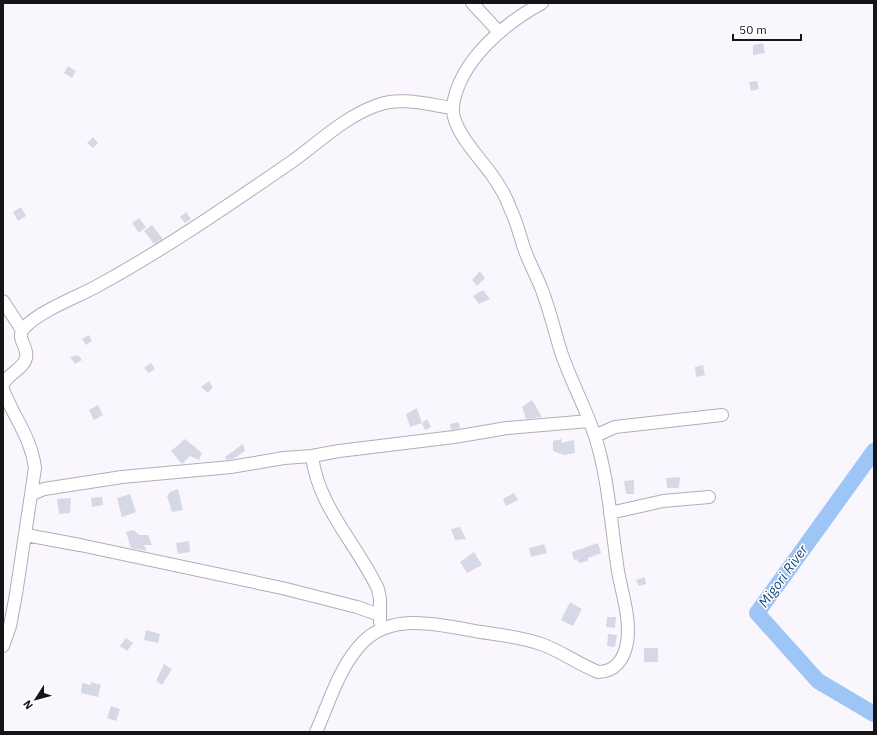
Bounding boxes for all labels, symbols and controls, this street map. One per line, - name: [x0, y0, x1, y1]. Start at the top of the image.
- scale bar: [733, 16, 801, 42]
- text: 50 m: [739, 22, 767, 37]
- water label: Migori River: [754, 540, 812, 611]
- north arrow: [16, 679, 56, 719]
- text: N: [20, 698, 36, 712]

